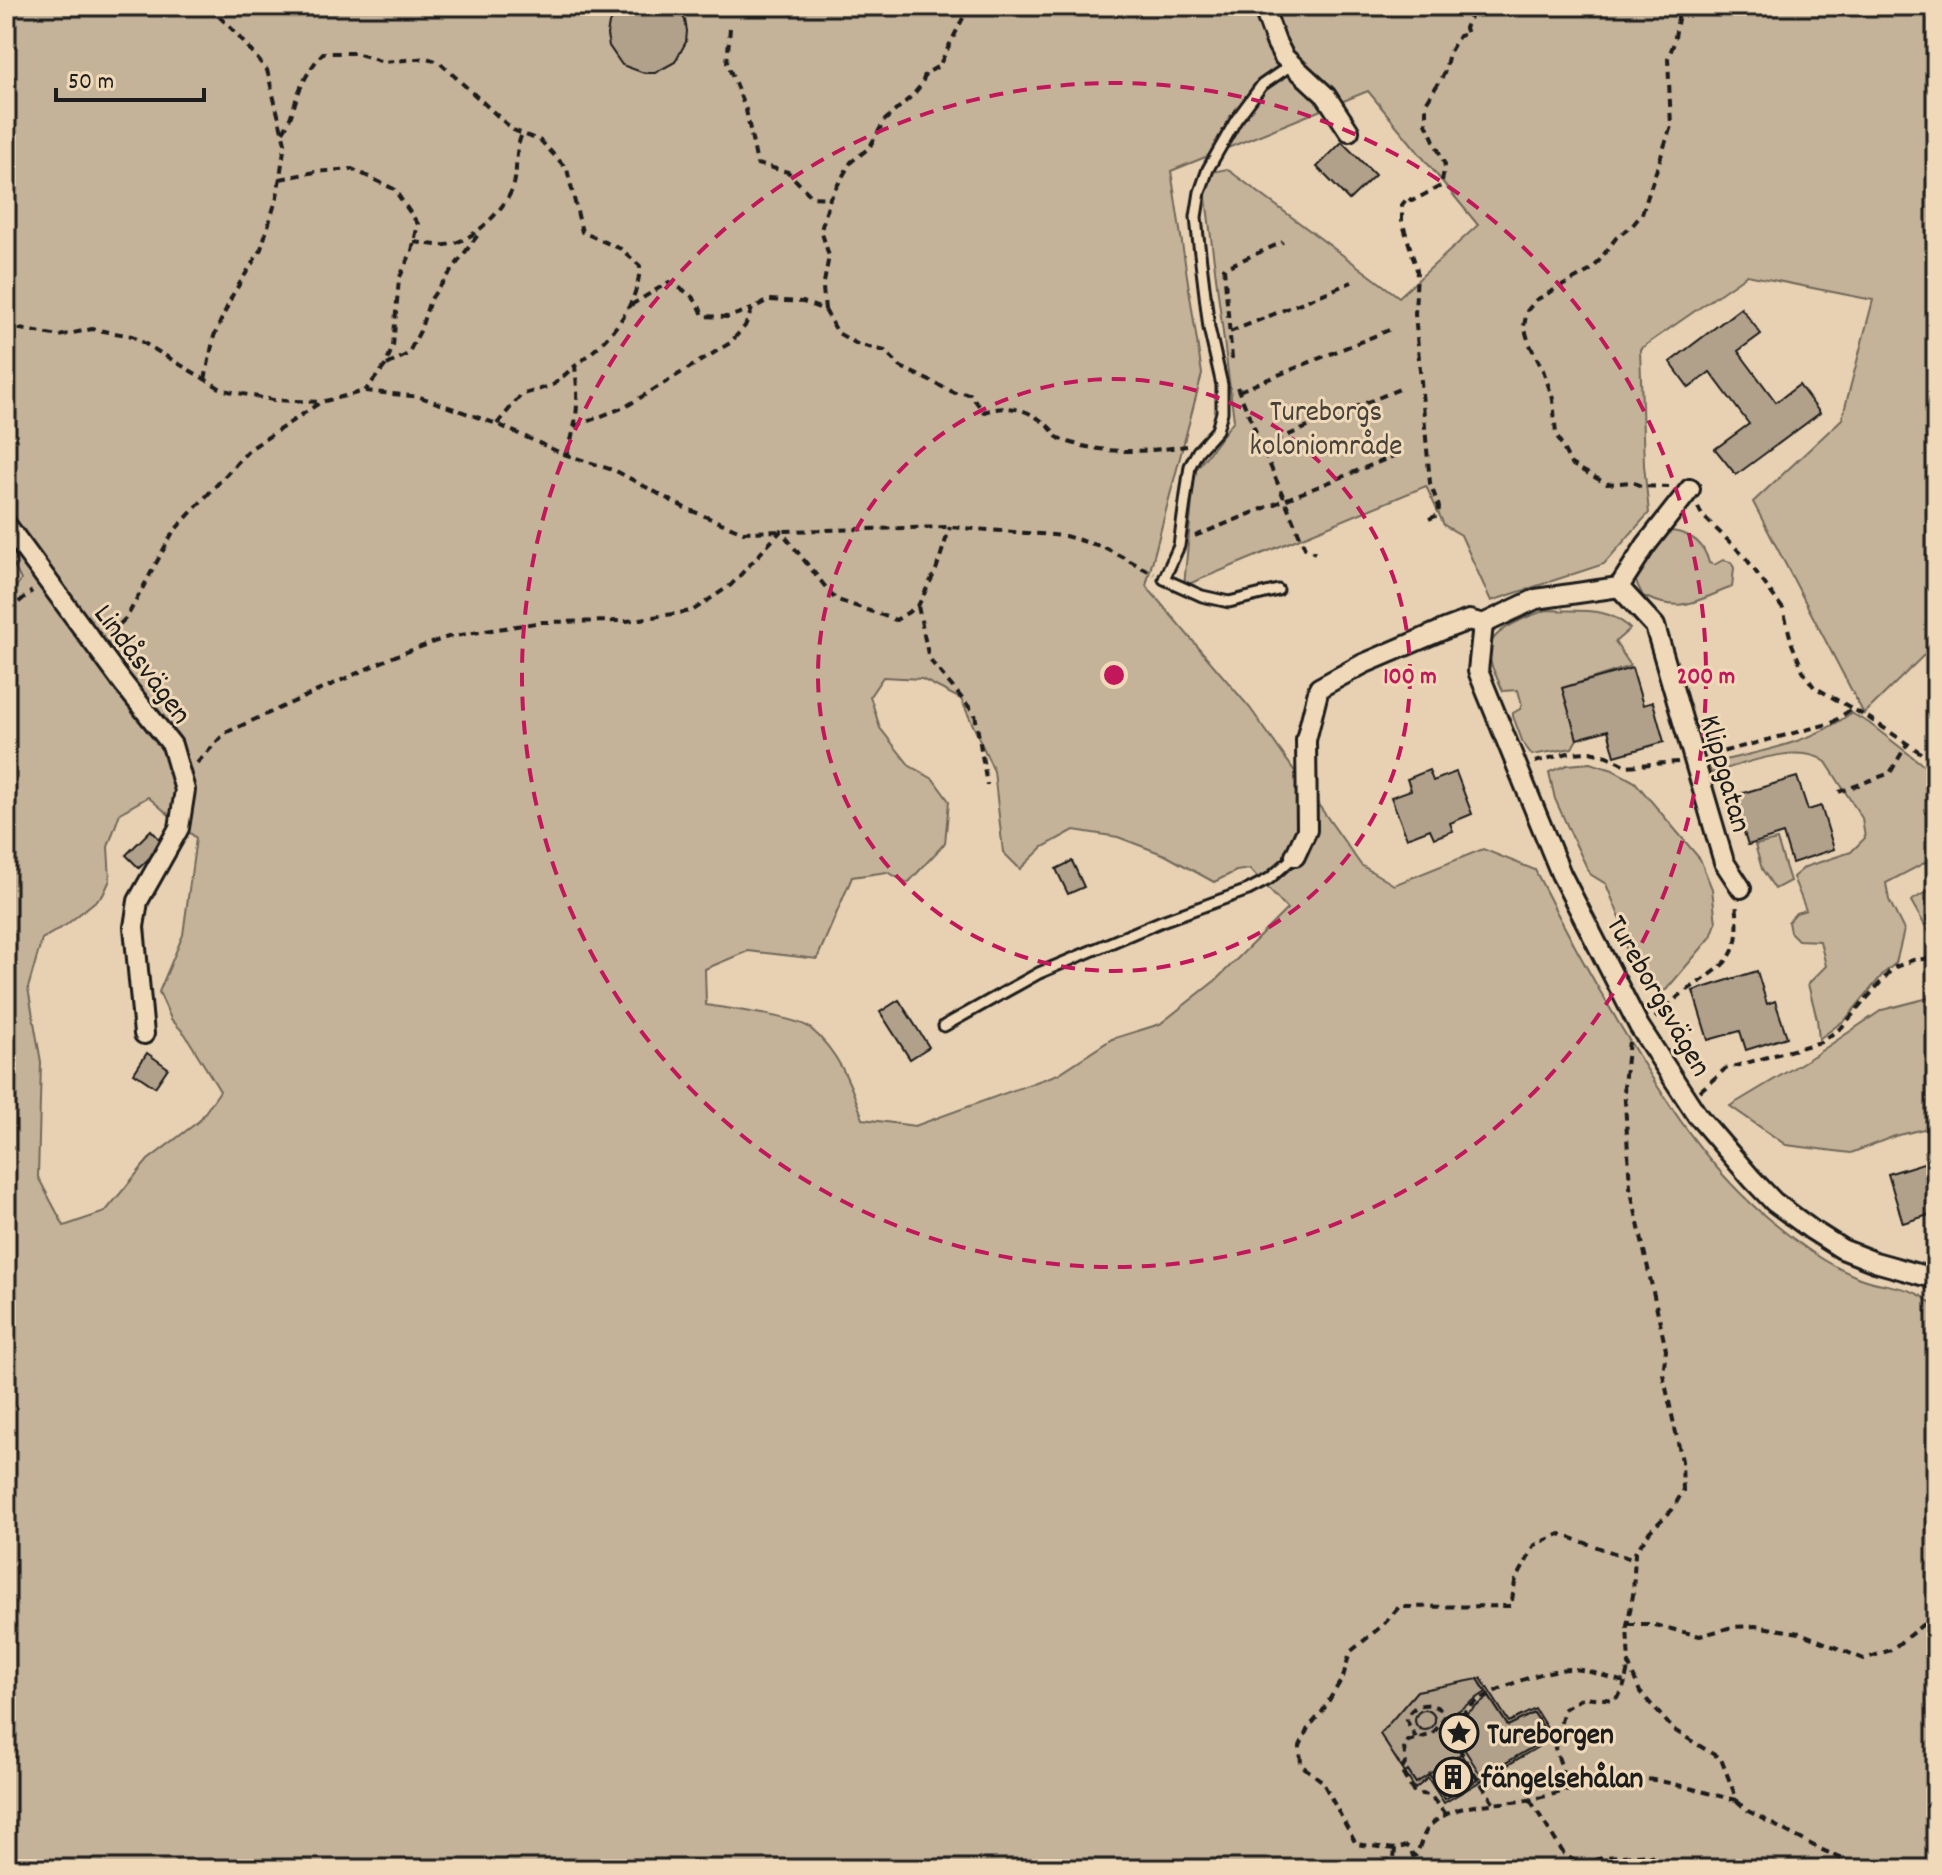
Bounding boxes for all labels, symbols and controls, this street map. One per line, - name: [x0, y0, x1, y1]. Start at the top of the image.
- scale bar: [56, 52, 204, 102]
- text: 50 m: [68, 66, 114, 100]
- park label: Tureborgs koloniområde: [1250, 393, 1402, 470]
- street label: Lindåsvägen: [81, 596, 200, 735]
- centre of rings: [1100, 661, 1128, 689]
- text: 100 m: [1383, 661, 1437, 695]
- text: 200 m: [1677, 661, 1735, 695]
- street label: Klippgatan: [1685, 710, 1760, 838]
- street label: Tureborgsvägen: [1592, 908, 1720, 1086]
- place icon: Tureborgen: [1438, 1712, 1480, 1754]
- place label: Tureborgen: [1487, 1716, 1614, 1759]
- building icon: fängelsehålan: [1432, 1756, 1474, 1798]
- place label: fängelsehålan: [1481, 1760, 1644, 1803]

